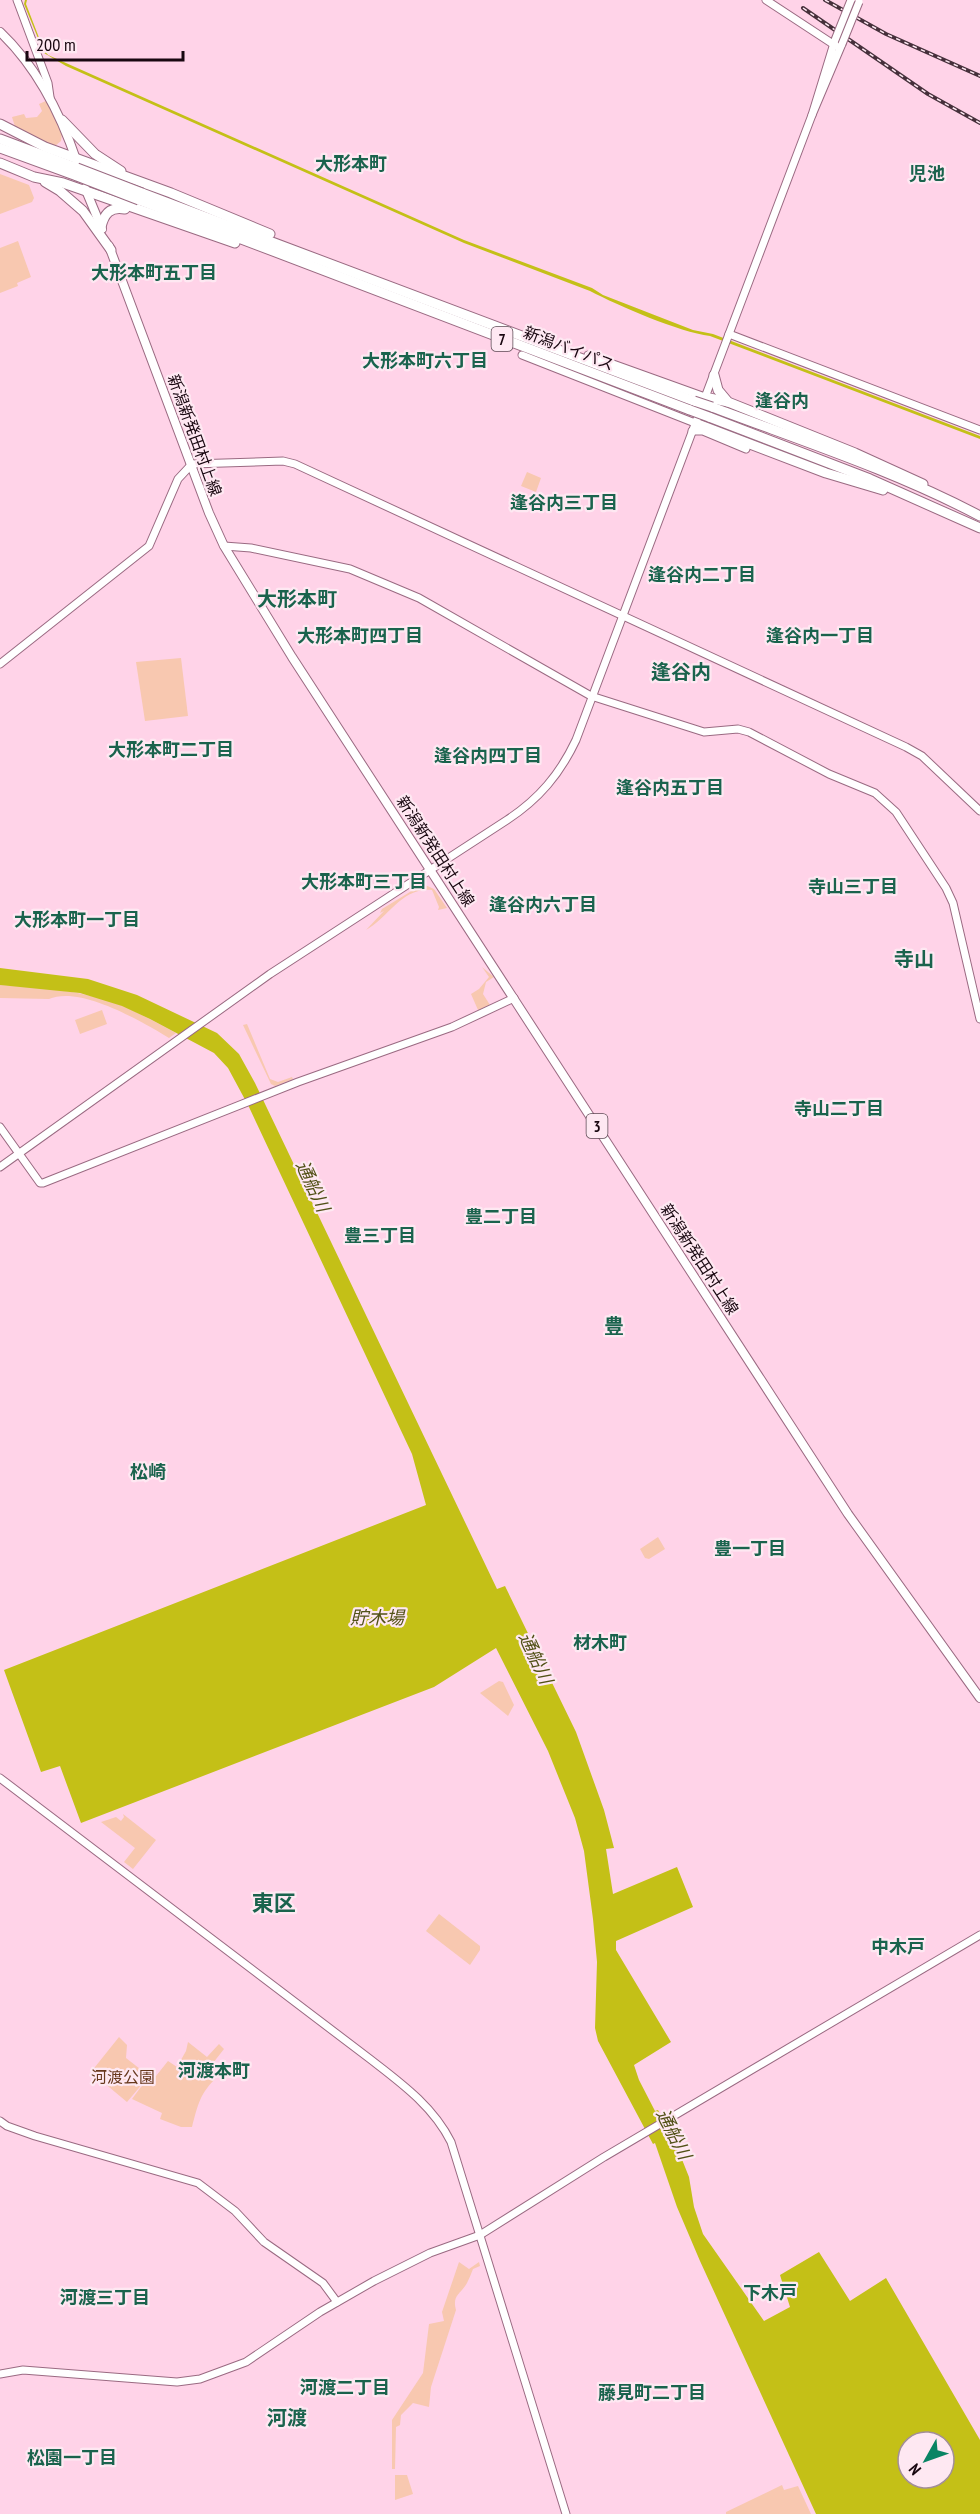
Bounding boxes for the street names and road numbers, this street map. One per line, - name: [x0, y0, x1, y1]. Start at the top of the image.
- street label: 新潟バイパス: [521, 322, 617, 374]
- road number: 7: [492, 327, 512, 351]
- street label: 新潟新発田村上線: [164, 371, 226, 499]
- street label: 新潟新発田村上線: [393, 792, 479, 910]
- road number: 3: [586, 1114, 608, 1138]
- street label: 新潟新発田村上線: [657, 1200, 743, 1318]

